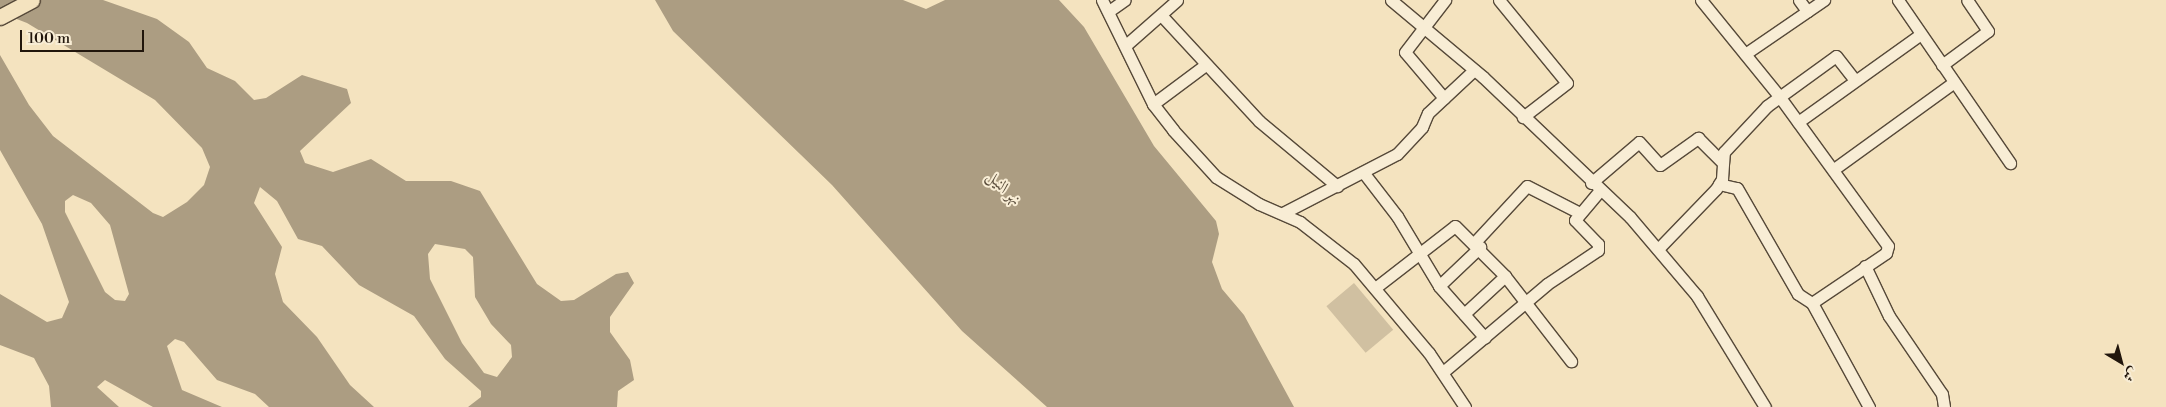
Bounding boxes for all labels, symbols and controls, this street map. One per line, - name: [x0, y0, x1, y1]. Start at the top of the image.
- scale bar: [22, 20, 146, 52]
- text: 100 m: [28, 29, 70, 48]
- water label: نهر النيل: [982, 166, 1026, 210]
- north arrow: [2096, 337, 2146, 387]
- text: ش: [2119, 363, 2141, 385]

